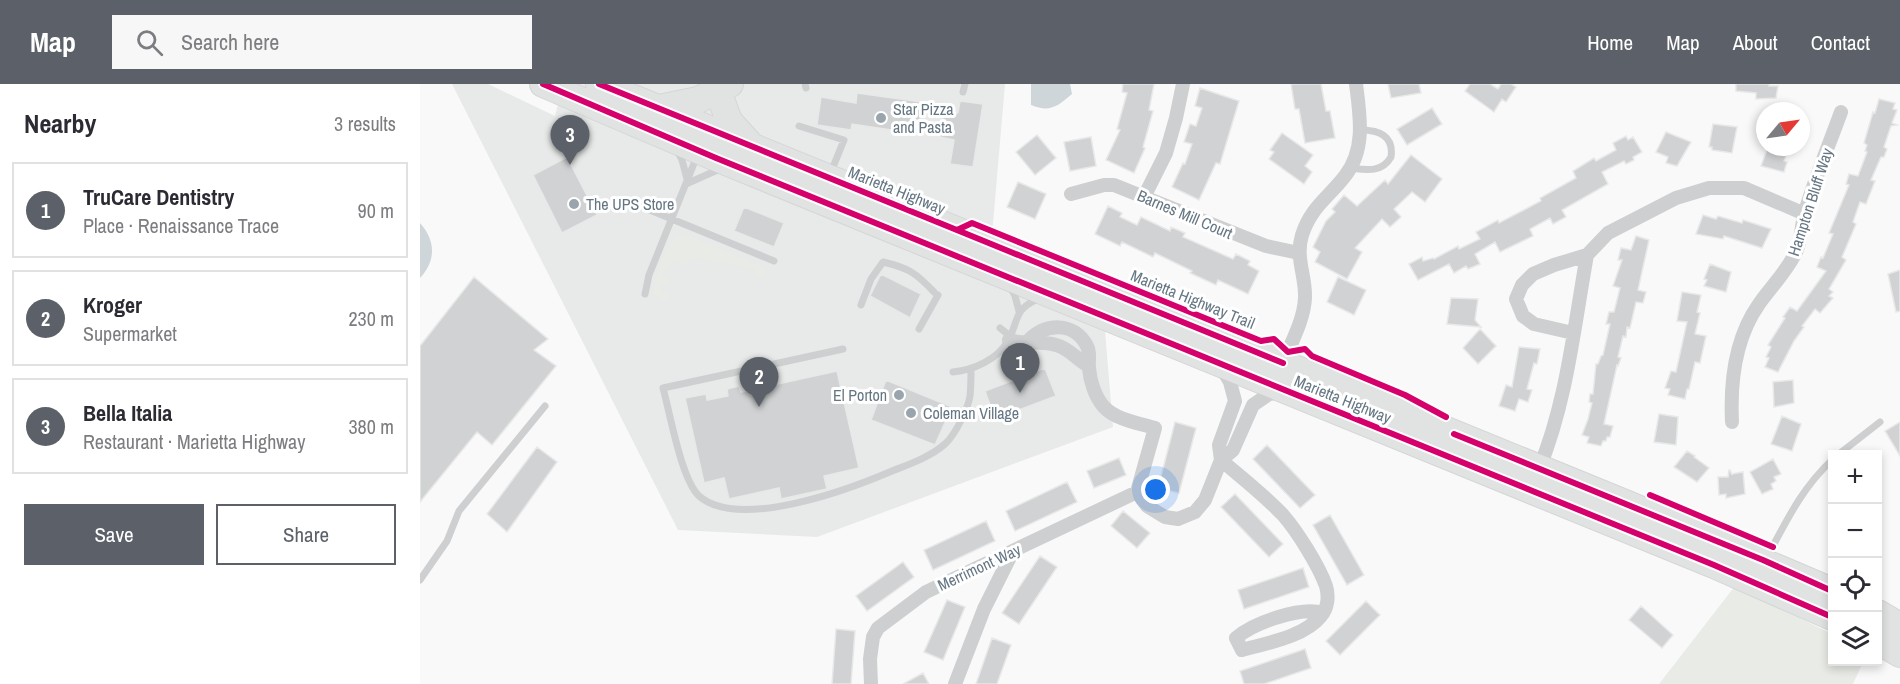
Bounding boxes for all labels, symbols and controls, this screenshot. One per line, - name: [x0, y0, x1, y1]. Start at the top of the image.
- search box: [112, 15, 532, 69]
- text: Map: [30, 23, 76, 61]
- icon: search: [133, 26, 166, 59]
- text: Search here: [181, 27, 279, 57]
- text: Home: [1587, 28, 1633, 57]
- text: Map: [1666, 28, 1700, 57]
- text: About: [1733, 28, 1778, 57]
- text: Contact: [1811, 28, 1870, 57]
- place label: Star Pizza and Pasta: [893, 98, 954, 138]
- north arrow: [1756, 102, 1810, 156]
- text: Nearby: [24, 106, 96, 141]
- text: 3 results: [334, 110, 396, 137]
- marker: Star Pizza and Pasta: [874, 111, 888, 125]
- pin: 3: [550, 116, 590, 165]
- street label: Hampton Bluff Way: [1782, 145, 1838, 259]
- street label: Marietta Highway: [845, 161, 949, 220]
- text: TruCare Dentistry: [83, 182, 234, 212]
- street label: Barnes Mill Court: [1134, 184, 1236, 244]
- place label: The UPS Store: [586, 193, 674, 215]
- text: 1: [41, 197, 50, 224]
- text: 90 m: [358, 197, 394, 224]
- marker: The UPS Store: [567, 197, 581, 211]
- text: Place · Renaissance Trace: [83, 212, 279, 239]
- street label: Marietta Highway Trail: [1128, 264, 1258, 334]
- text: Kroger: [83, 290, 142, 320]
- text: 2: [41, 305, 50, 332]
- text: 230 m: [348, 305, 394, 332]
- text: Supermarket: [83, 320, 177, 347]
- pin: 1: [1000, 344, 1040, 393]
- pin: 2: [740, 358, 778, 407]
- street label: Marietta Highway: [1291, 370, 1395, 429]
- place label: El Porton: [833, 384, 887, 406]
- marker: El Porton: [892, 388, 906, 402]
- text: Bella Italia: [83, 398, 172, 428]
- place label: Coleman Village: [923, 402, 1019, 424]
- marker: Coleman Village: [904, 406, 918, 420]
- text: 3: [41, 413, 50, 440]
- text: 380 m: [348, 413, 394, 440]
- text: Restaurant · Marietta Highway: [83, 428, 305, 455]
- map controls: [1828, 450, 1882, 666]
- button: +: [1828, 450, 1882, 504]
- your location: [1141, 475, 1170, 504]
- button: Save: [24, 504, 204, 565]
- button: Share: [216, 504, 396, 565]
- button: −: [1828, 504, 1882, 558]
- street label: Merrimont Way: [934, 538, 1024, 596]
- button: locate: [1828, 558, 1882, 612]
- button: layers: [1828, 612, 1882, 666]

